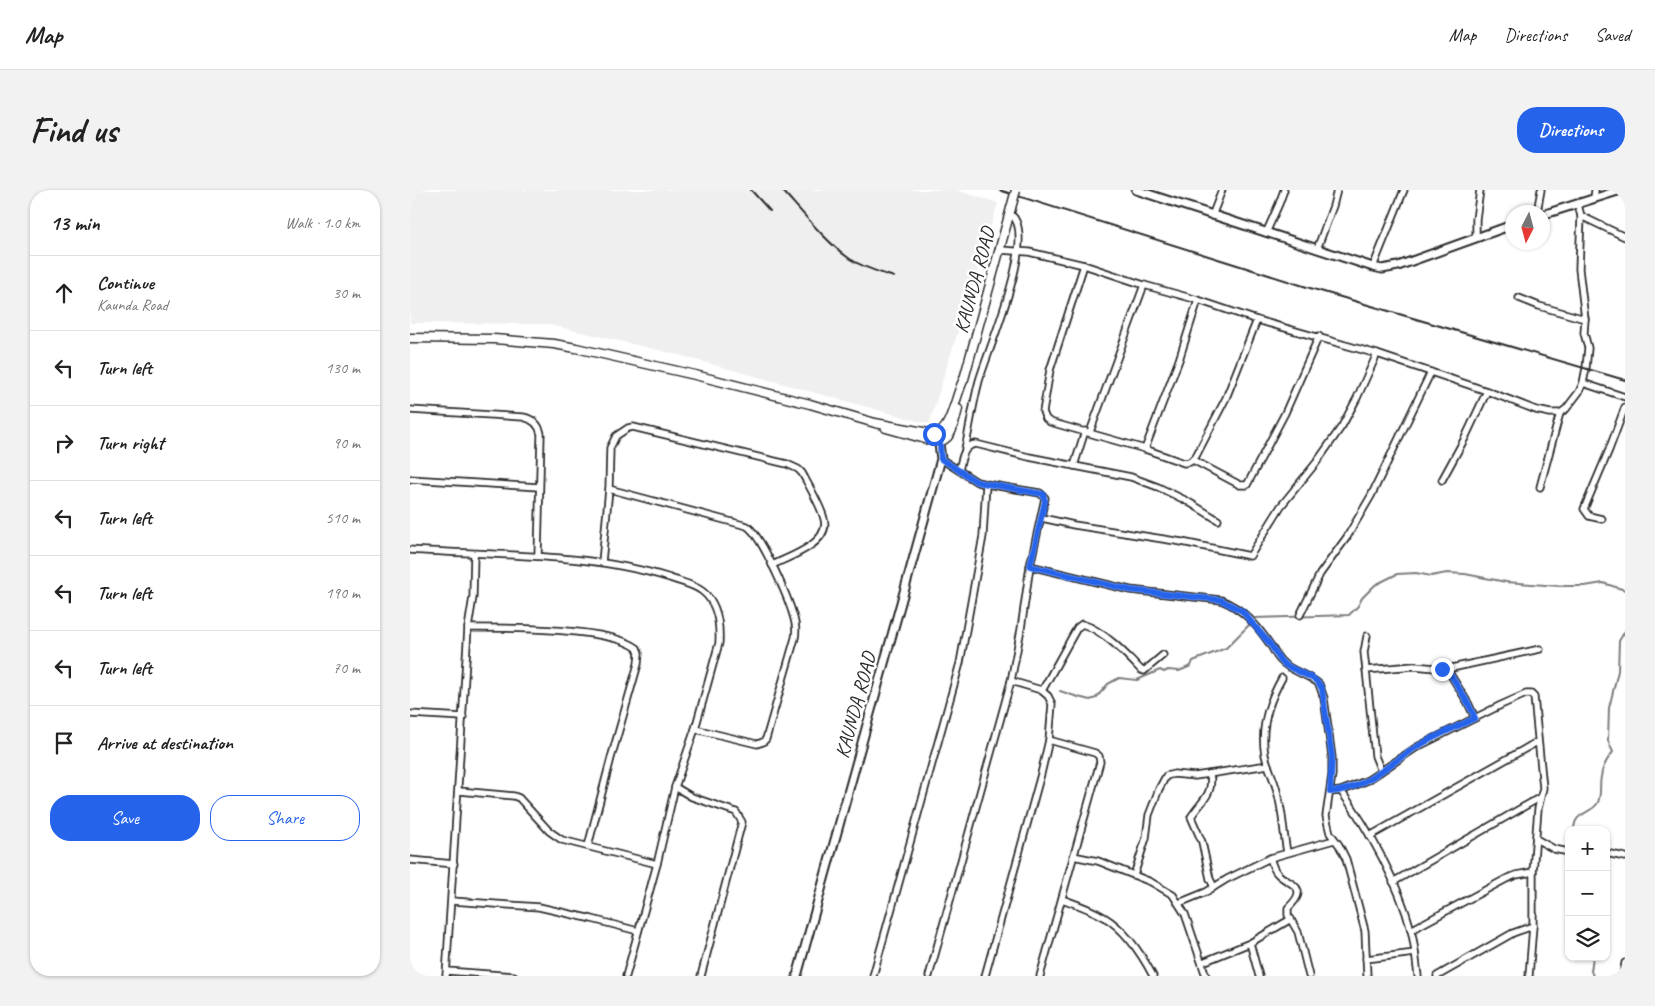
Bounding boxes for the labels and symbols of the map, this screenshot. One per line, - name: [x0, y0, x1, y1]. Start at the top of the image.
- north arrow: [1505, 205, 1550, 250]
- street label: KAUNDA ROAD: [948, 223, 1001, 336]
- route start: [923, 423, 946, 446]
- street label: KAUNDA ROAD: [829, 648, 882, 761]
- route end: [1431, 658, 1454, 681]

